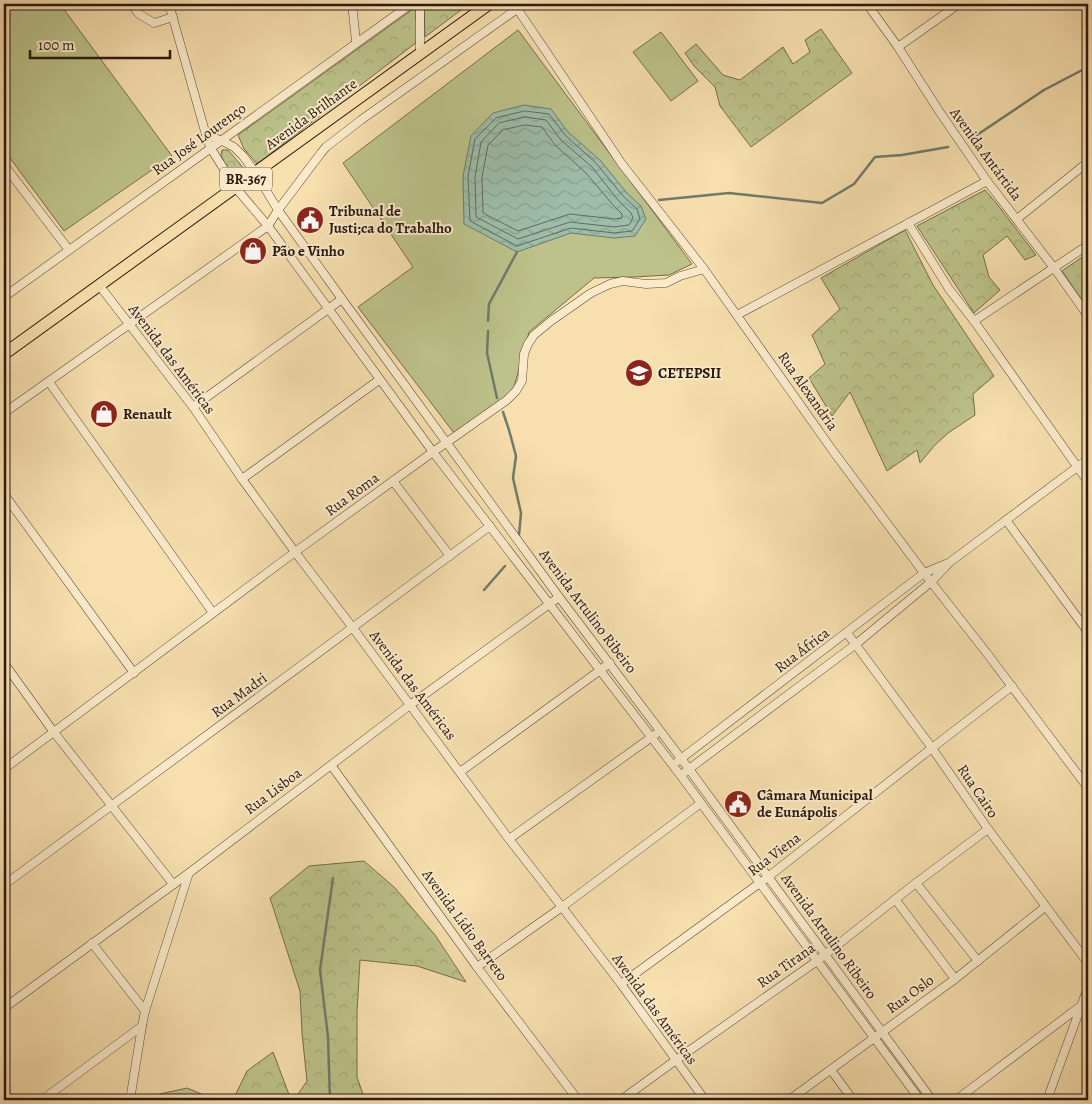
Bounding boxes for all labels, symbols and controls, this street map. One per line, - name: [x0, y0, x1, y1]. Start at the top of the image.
- scale bar: [30, 28, 170, 60]
- text: 100 m: [38, 35, 75, 55]
- street label: Avenida Brilhante: [260, 74, 361, 155]
- street label: Rua José Lourenço: [148, 98, 250, 180]
- street label: Avenida Antártida: [945, 103, 1027, 205]
- road number: BR-367: [220, 168, 272, 190]
- place label: Tribunal de Justi;ca do Trabalho: [329, 201, 452, 238]
- public building icon: Tribunal de Justi;ca do Trabalho: [295, 205, 325, 235]
- shop icon: Pão e Vinho: [238, 236, 268, 266]
- place label: Pão e Vinho: [272, 241, 345, 261]
- street label: Avenida das Américas: [123, 299, 220, 418]
- street label: Rua Alexandria: [773, 347, 843, 435]
- school or university icon: CETEPSII: [624, 358, 654, 388]
- place label: CETEPSII: [658, 363, 721, 383]
- shop icon: Renault: [89, 399, 119, 429]
- place label: Renault: [123, 404, 172, 424]
- street label: Rua Roma: [321, 468, 383, 520]
- street label: Avenida Artulino Ribeiro: [534, 544, 641, 677]
- street label: Rua África: [771, 623, 833, 677]
- street label: Avenida das Américas: [364, 625, 461, 744]
- street label: Rua Madri: [207, 668, 271, 722]
- street label: Rua Cairo: [953, 760, 1003, 822]
- street label: Rua Lisboa: [240, 763, 306, 819]
- place label: Câmara Municipal de Eunápolis: [757, 785, 873, 822]
- public building icon: Câmara Municipal de Eunápolis: [723, 789, 753, 819]
- street label: Rua Viena: [743, 828, 805, 880]
- street label: Avenida Lídio Barreto: [417, 864, 512, 985]
- street label: Avenida Artulino Ribeiro: [776, 868, 881, 1003]
- street label: Rua Tirana: [753, 938, 819, 992]
- street label: Avenida das Américas: [607, 949, 702, 1069]
- street label: Rua Oslo: [882, 970, 938, 1018]

